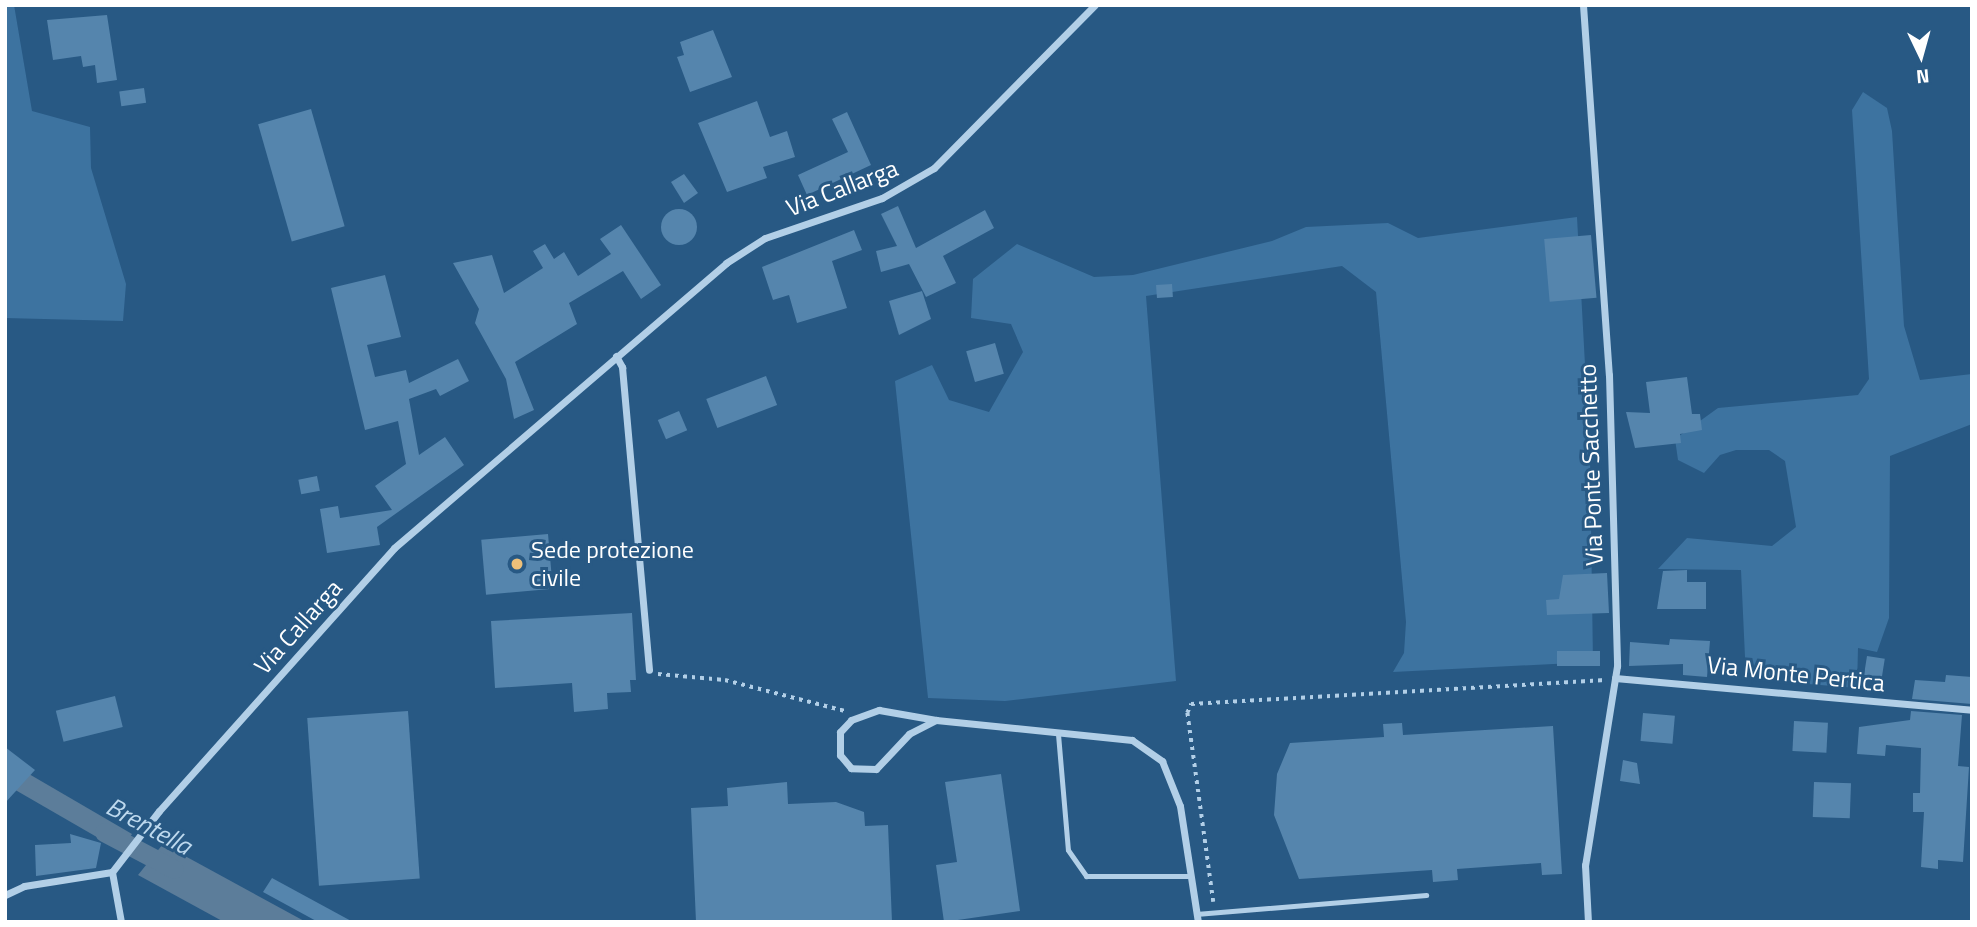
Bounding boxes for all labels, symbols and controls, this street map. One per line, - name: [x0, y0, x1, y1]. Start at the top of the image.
- north arrow: [1886, 21, 1956, 91]
- text: N: [1915, 62, 1931, 92]
- street label: Via Callarga: [782, 154, 902, 222]
- street label: Via Ponte Sacchetto: [1573, 363, 1609, 567]
- place label: Sede protezione civile: [531, 536, 694, 592]
- marker: Sede protezione civile: [509, 556, 525, 572]
- street label: Via Callarga: [248, 574, 348, 680]
- street label: Via Monte Pertica: [1706, 650, 1886, 698]
- water label: Brentella: [101, 791, 197, 861]

